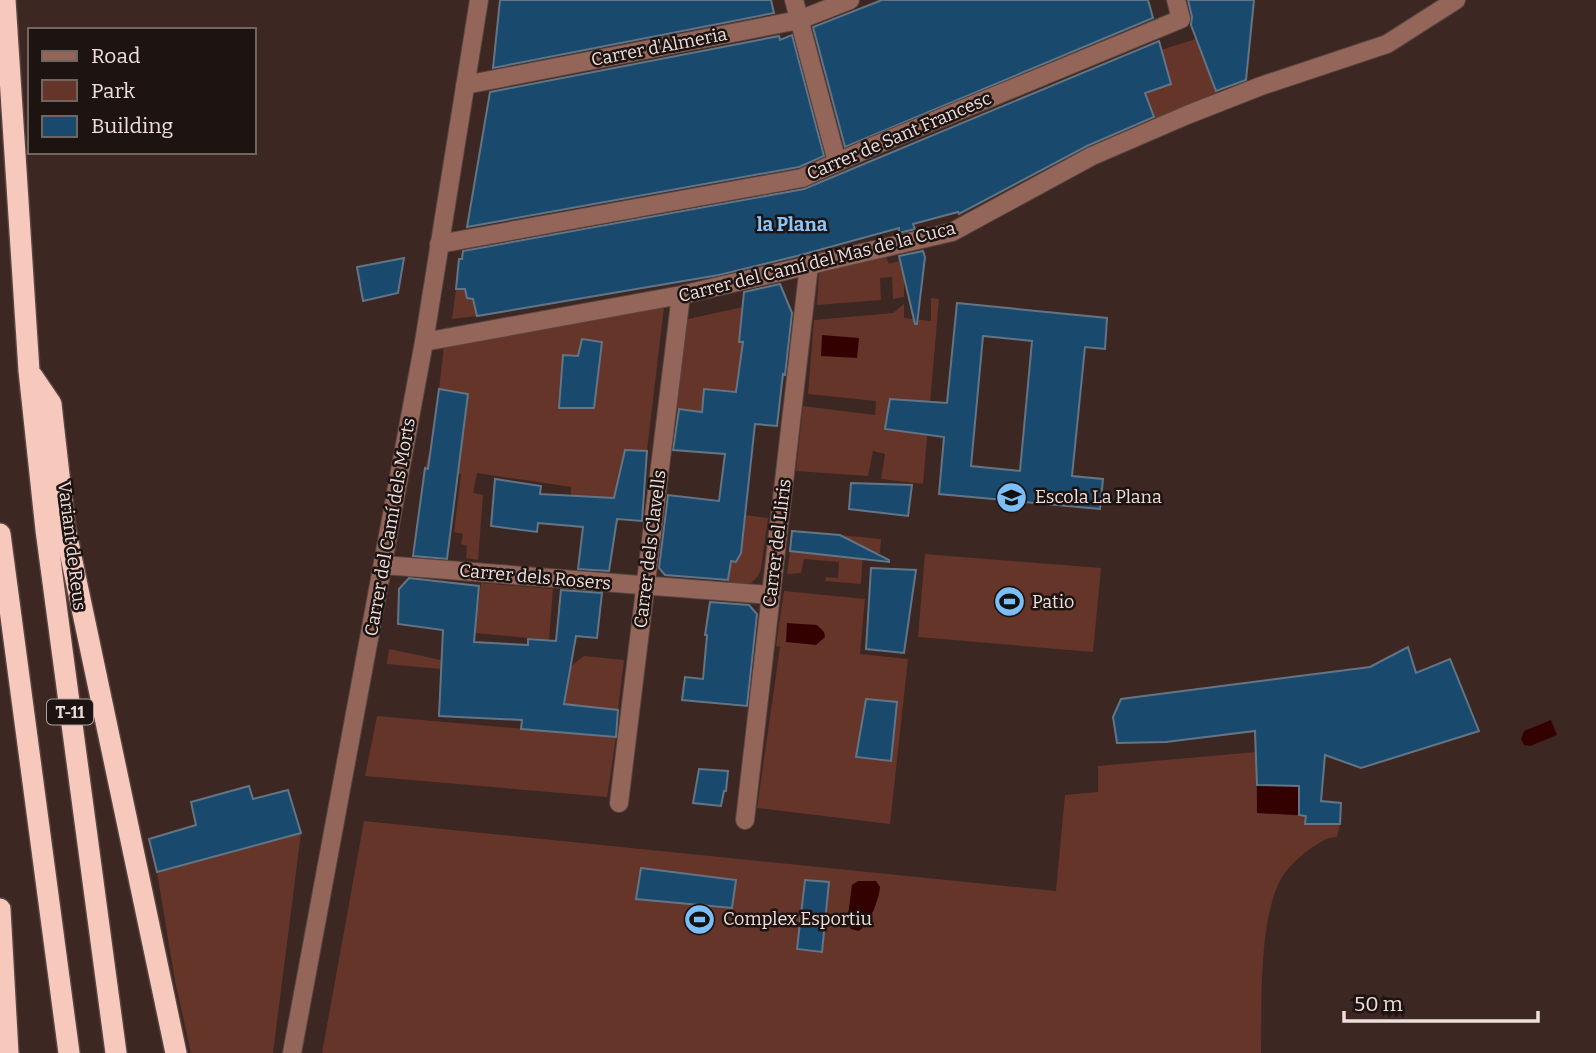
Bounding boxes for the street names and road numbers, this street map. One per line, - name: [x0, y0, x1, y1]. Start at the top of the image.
- street label: Carrer d'Almeria: [589, 23, 729, 71]
- street label: Carrer de Sant Francesc: [803, 87, 995, 185]
- street label: Carrer del Camí del Mas de la Cuca: [676, 217, 958, 307]
- street label: Carrer del Camí dels Morts: [360, 416, 420, 638]
- street label: Carrer dels Clavells: [629, 469, 671, 629]
- street label: Carrer del Lliris: [758, 478, 796, 608]
- street label: Variant de Reus: [53, 480, 91, 612]
- street label: Carrer dels Rosers: [458, 559, 612, 595]
- road number: T-11: [47, 699, 93, 724]

